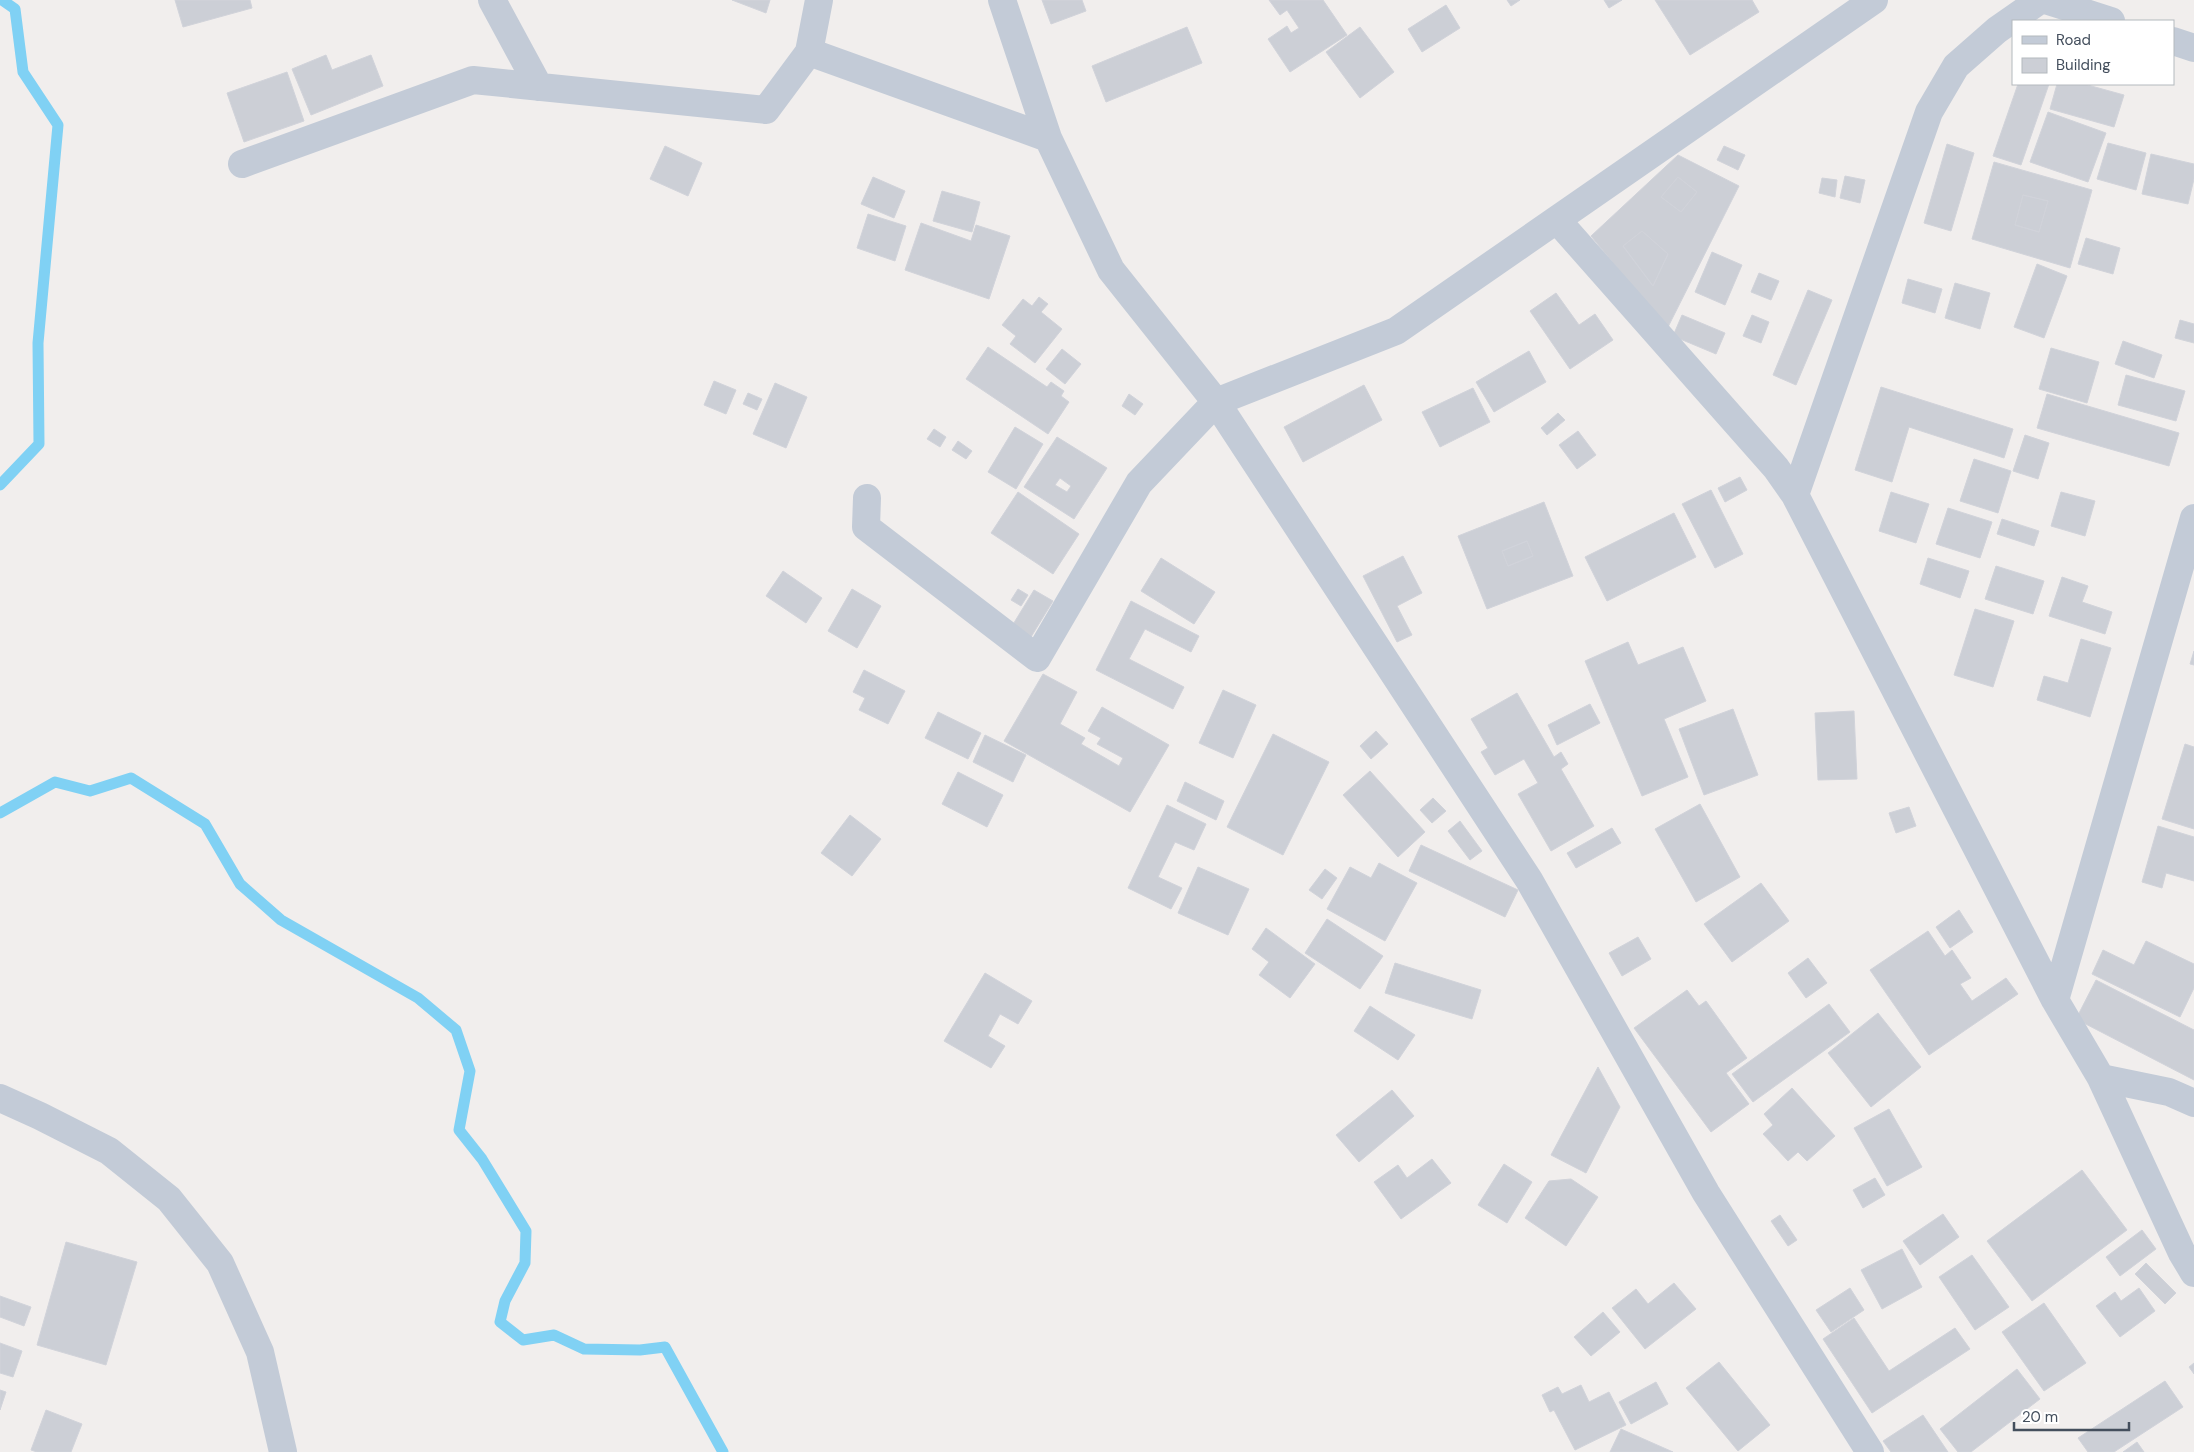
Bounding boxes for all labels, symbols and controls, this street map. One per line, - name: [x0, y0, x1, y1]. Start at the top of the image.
- legend: [2012, 20, 2174, 85]
- text: Road: [2056, 30, 2091, 50]
- text: Building: [2056, 55, 2111, 75]
- scale bar: [2014, 1400, 2129, 1432]
- text: 20 m: [2022, 1407, 2058, 1427]

